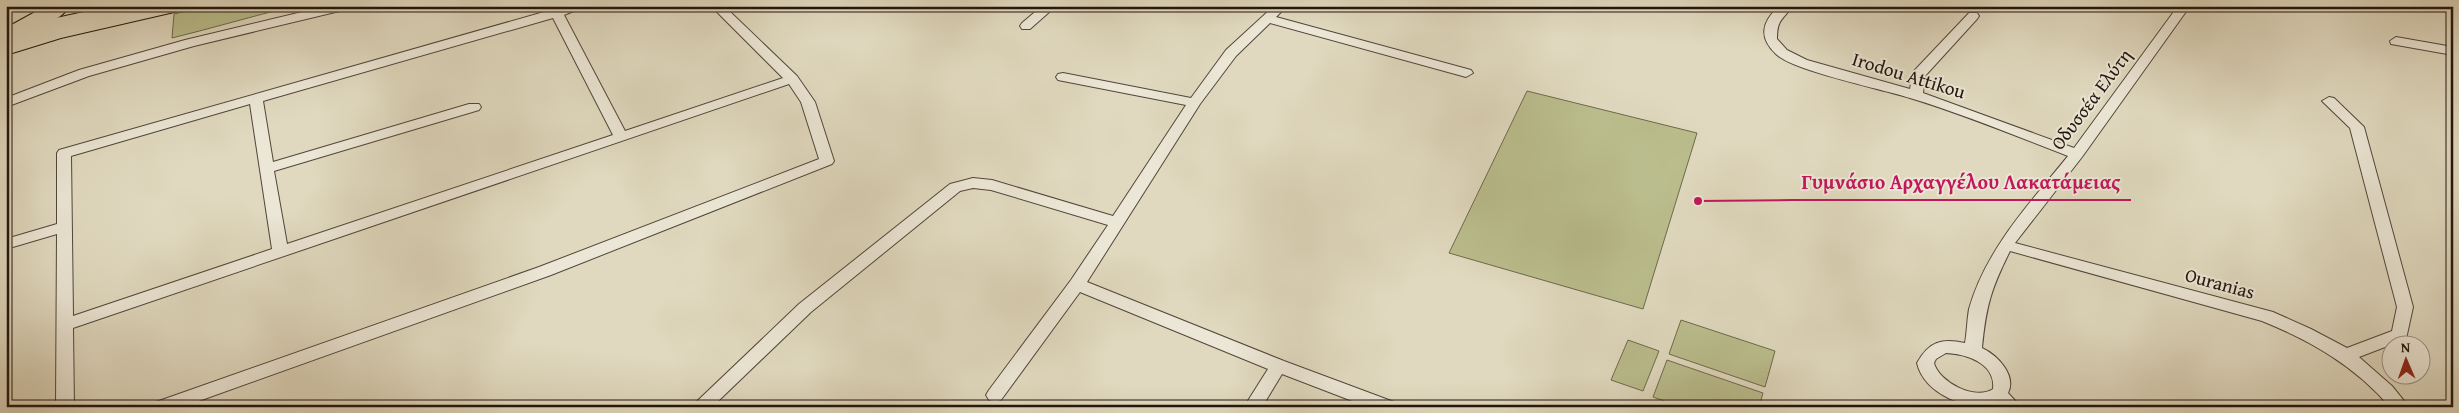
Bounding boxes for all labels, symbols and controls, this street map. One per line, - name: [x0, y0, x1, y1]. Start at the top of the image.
- street label: Οδυσσέα Ελύτη: [2044, 43, 2138, 155]
- street label: Irodou Attikou: [1849, 45, 1970, 106]
- callout: Γυμνάσιο Αρχαγγέλου Λακατάμειας: [1792, 165, 2131, 200]
- text: Γυμνάσιο Αρχαγγέλου Λακατάμειας: [1801, 167, 2121, 196]
- street label: Ouranias: [2182, 260, 2258, 306]
- north arrow: [2382, 336, 2432, 386]
- text: N: [2401, 337, 2411, 357]

